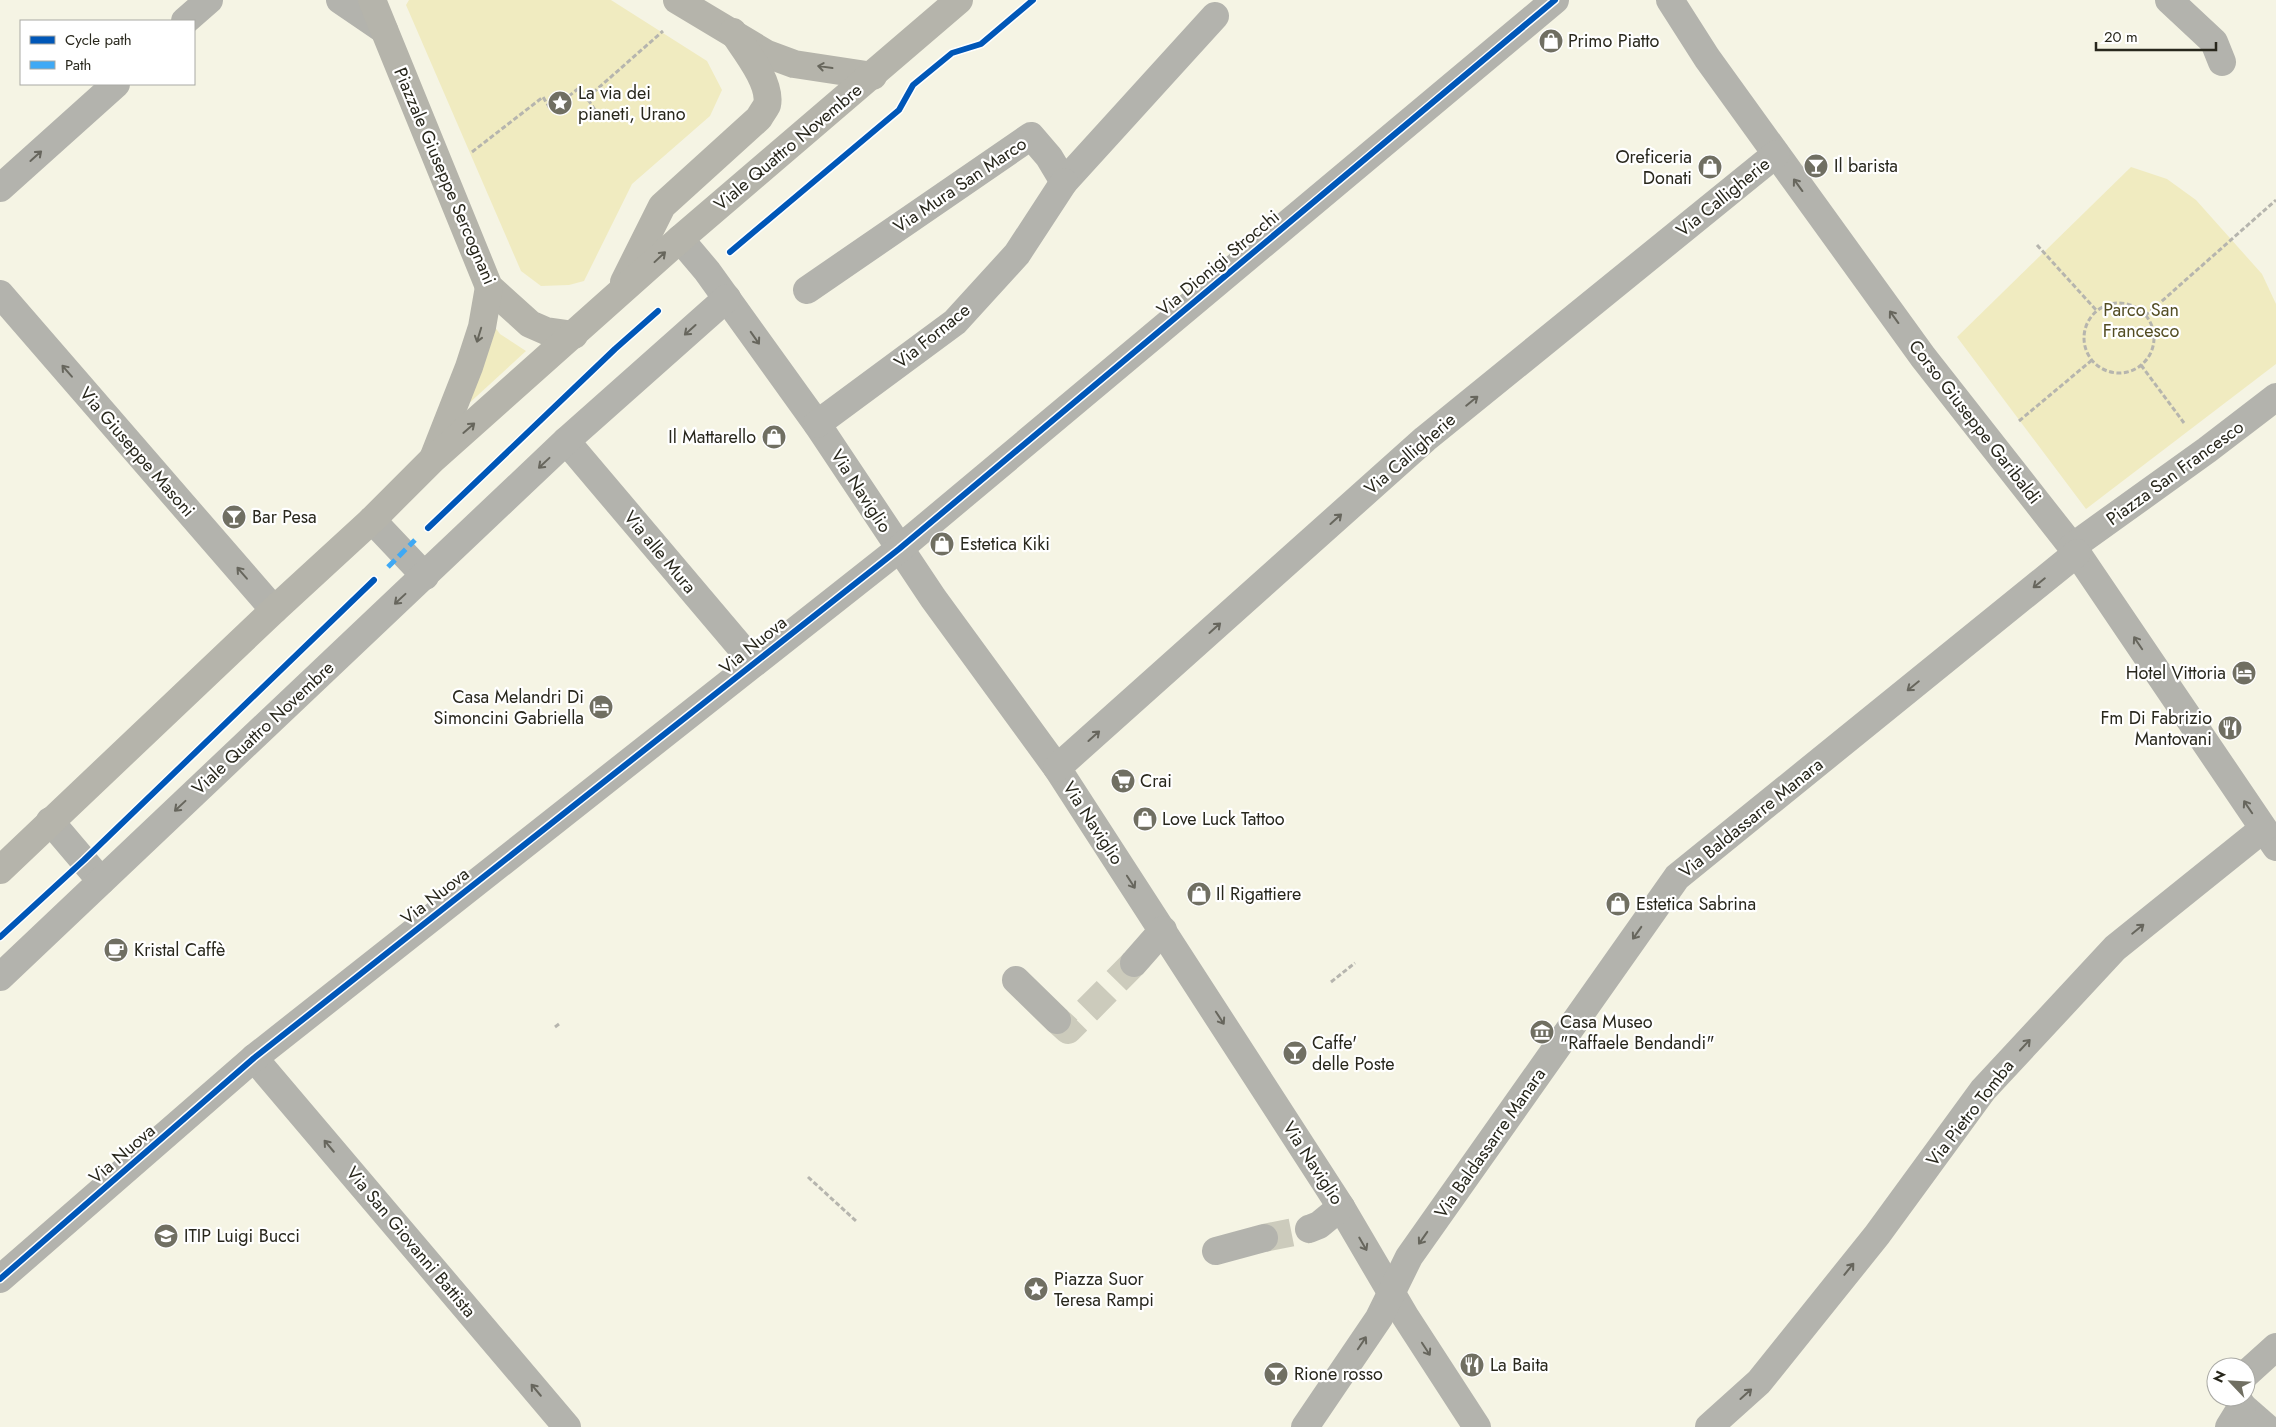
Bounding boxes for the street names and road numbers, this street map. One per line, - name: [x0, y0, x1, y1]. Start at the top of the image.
- street label: Piazzale Giuseppe Sercognani: [387, 63, 503, 289]
- street label: Viale Quattro Novembre: [708, 77, 868, 217]
- street label: Via Mura San Marco: [888, 131, 1032, 239]
- street label: Via Calligherie: [1671, 151, 1775, 243]
- street label: Via Dionigi Strocchi: [1151, 204, 1285, 322]
- street label: Via Fornace: [888, 297, 976, 375]
- street label: Corso Giuseppe Garibaldi: [1903, 334, 2047, 510]
- street label: Via Giuseppe Masoni: [73, 381, 201, 523]
- street label: Via Calligherie: [1359, 407, 1461, 501]
- street label: Piazza San Francesco: [2101, 414, 2249, 532]
- street label: Via Naviglio: [824, 444, 898, 538]
- street label: Via alle Mura: [618, 505, 702, 599]
- street label: Via Nuova: [714, 610, 792, 680]
- street label: Viale Quattro Novembre: [186, 655, 340, 801]
- street label: Via Baldassarre Manara: [1673, 752, 1829, 884]
- street label: Via Naviglio: [1056, 776, 1130, 870]
- street label: Via Nuova: [395, 861, 475, 931]
- street label: Via Pietro Tomba: [1920, 1054, 2020, 1172]
- street label: Via Baldassarre Manara: [1428, 1062, 1552, 1224]
- street label: Via Naviglio: [1276, 1116, 1350, 1210]
- street label: Via Nuova: [83, 1118, 161, 1190]
- street label: Via San Giovanni Battista: [340, 1161, 482, 1323]

